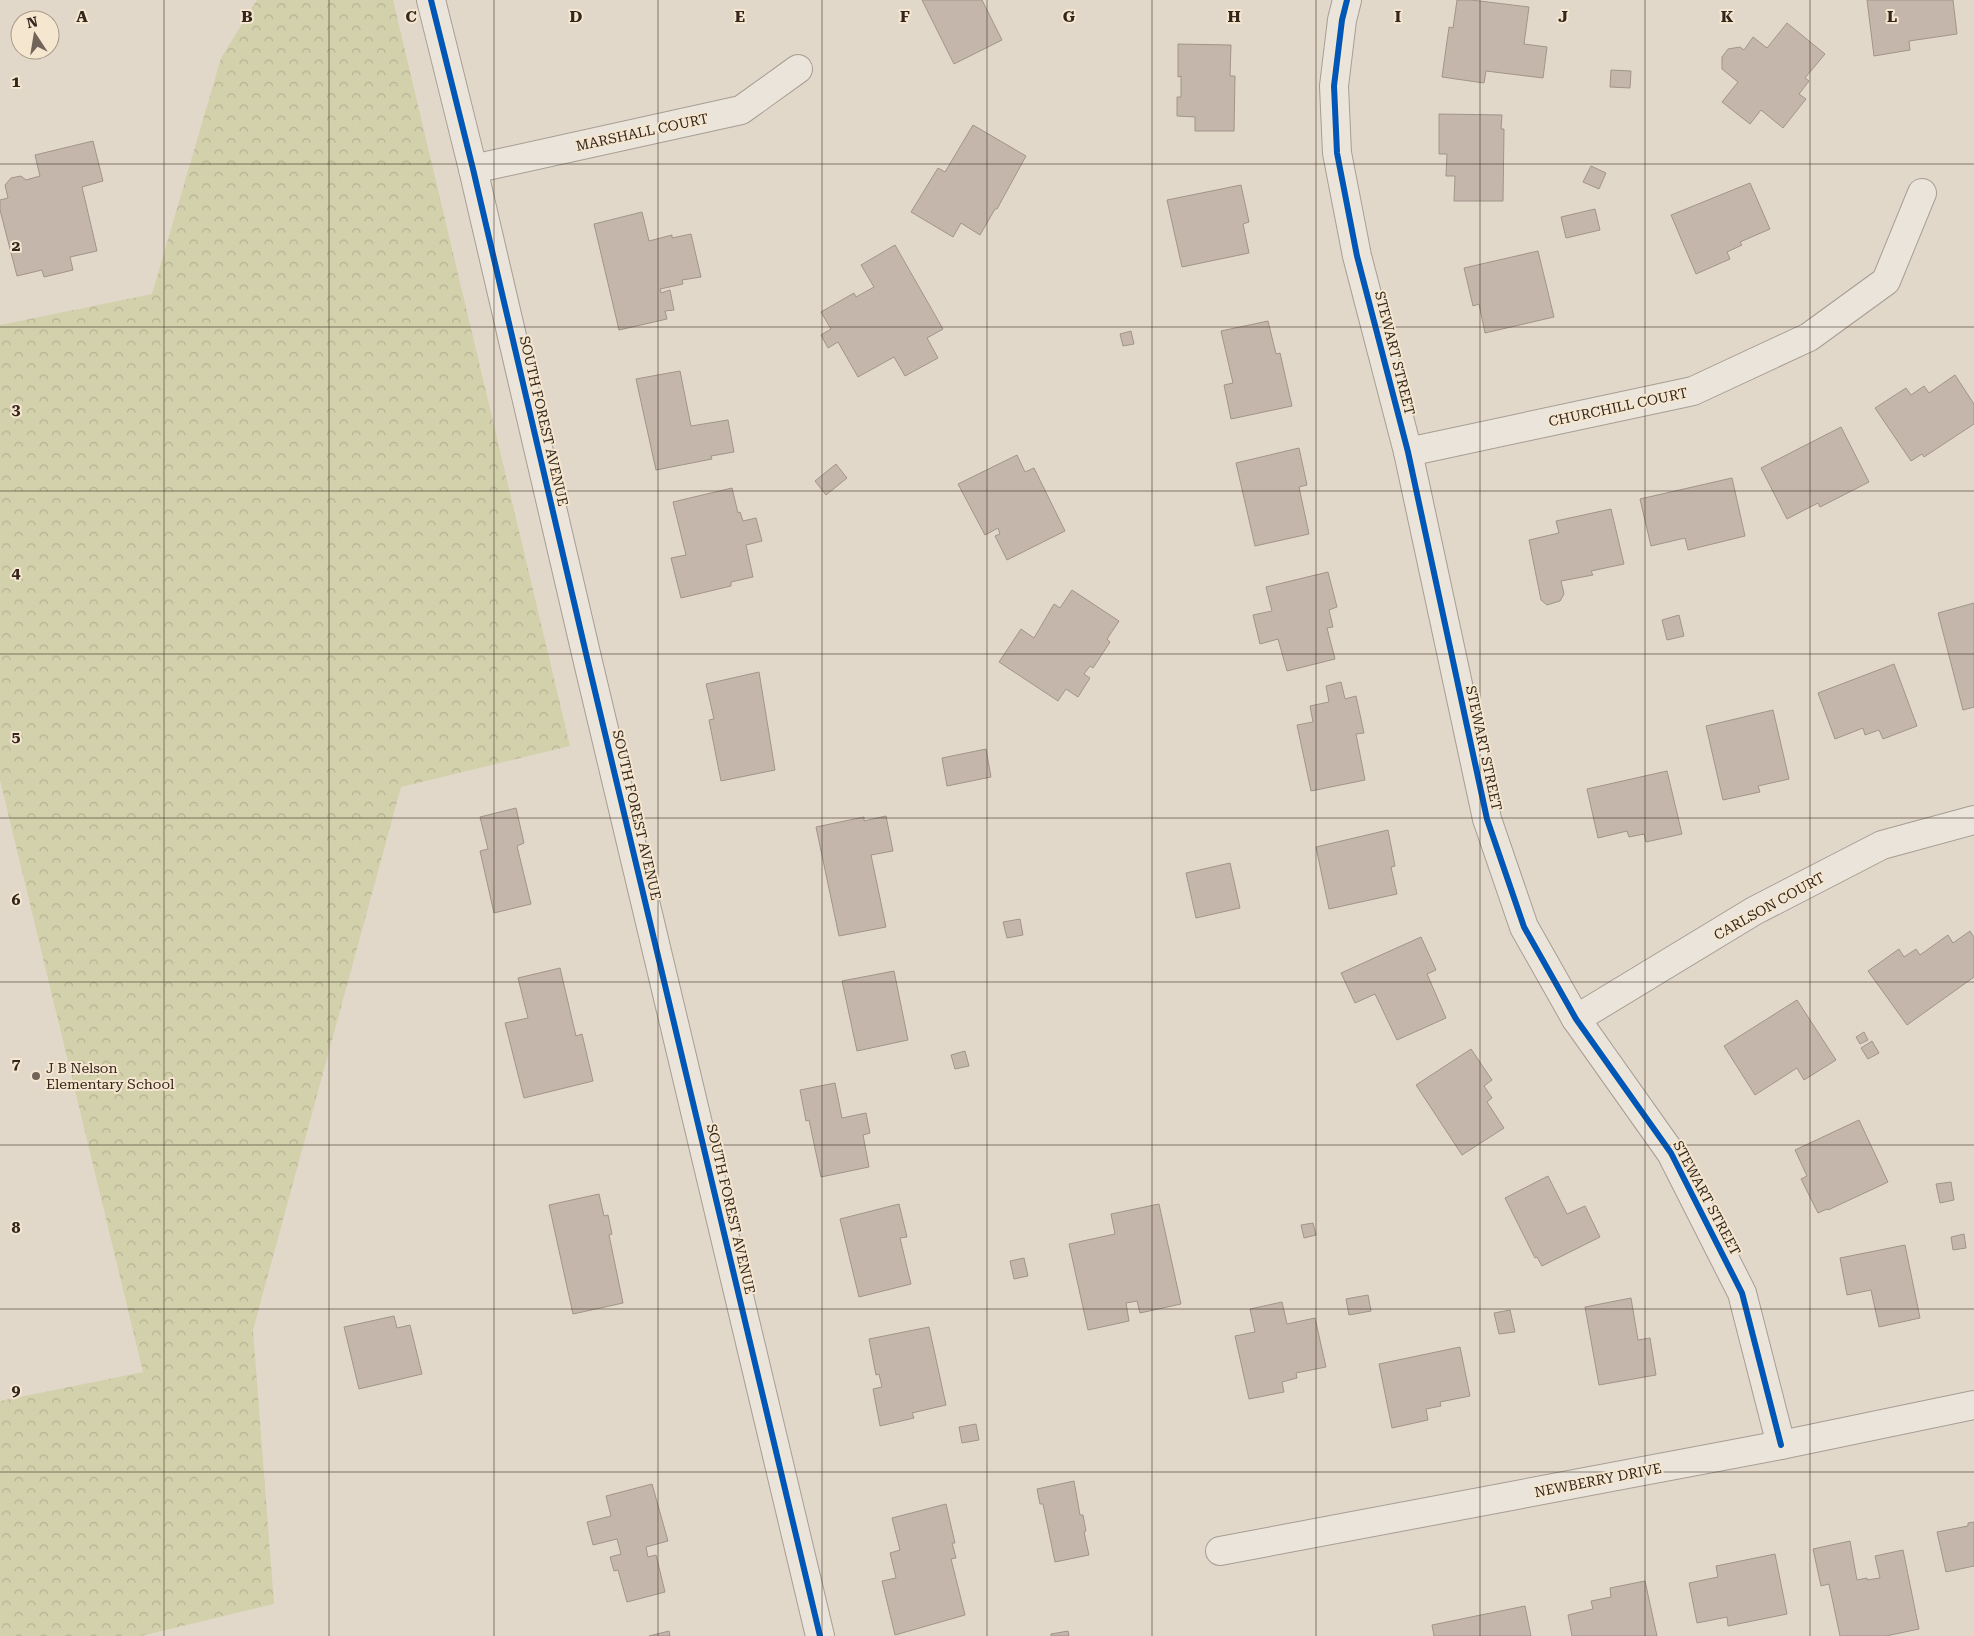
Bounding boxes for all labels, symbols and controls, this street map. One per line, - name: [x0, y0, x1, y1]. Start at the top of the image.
- text: A: [76, 7, 88, 26]
- text: B: [241, 7, 253, 26]
- text: C: [405, 7, 417, 26]
- text: D: [570, 7, 583, 26]
- text: E: [735, 7, 745, 26]
- text: F: [900, 7, 910, 26]
- text: G: [1063, 7, 1076, 26]
- text: H: [1227, 7, 1241, 26]
- text: I: [1395, 7, 1401, 26]
- text: J: [1558, 7, 1568, 26]
- text: K: [1721, 7, 1734, 26]
- text: L: [1887, 7, 1897, 26]
- north arrow: [10, 10, 60, 60]
- text: N: [25, 13, 39, 31]
- text: 1: [12, 72, 21, 91]
- street label: MARSHALL COURT: [574, 110, 710, 154]
- text: 2: [12, 236, 21, 255]
- street label: STEWART STREET: [1372, 289, 1418, 417]
- street label: SOUTH FOREST AVENUE: [517, 334, 571, 508]
- street label: CHURCHILL COURT: [1547, 384, 1689, 430]
- text: 3: [12, 400, 21, 419]
- text: 4: [12, 563, 21, 582]
- street label: STEWART STREET: [1463, 684, 1505, 812]
- text: 5: [12, 727, 21, 746]
- street label: SOUTH FOREST AVENUE: [610, 728, 664, 902]
- street label: CARLSON COURT: [1711, 869, 1827, 943]
- text: 6: [12, 890, 21, 909]
- text: 7: [12, 1054, 21, 1073]
- place label: J B Nelson Elementary School: [46, 1060, 175, 1092]
- marker: J B Nelson Elementary School: [30, 1070, 42, 1082]
- street label: SOUTH FOREST AVENUE: [704, 1122, 758, 1296]
- street label: STEWART STREET: [1670, 1138, 1744, 1258]
- text: 8: [12, 1218, 21, 1237]
- text: 9: [12, 1381, 21, 1400]
- street label: NEWBERRY DRIVE: [1533, 1460, 1663, 1500]

